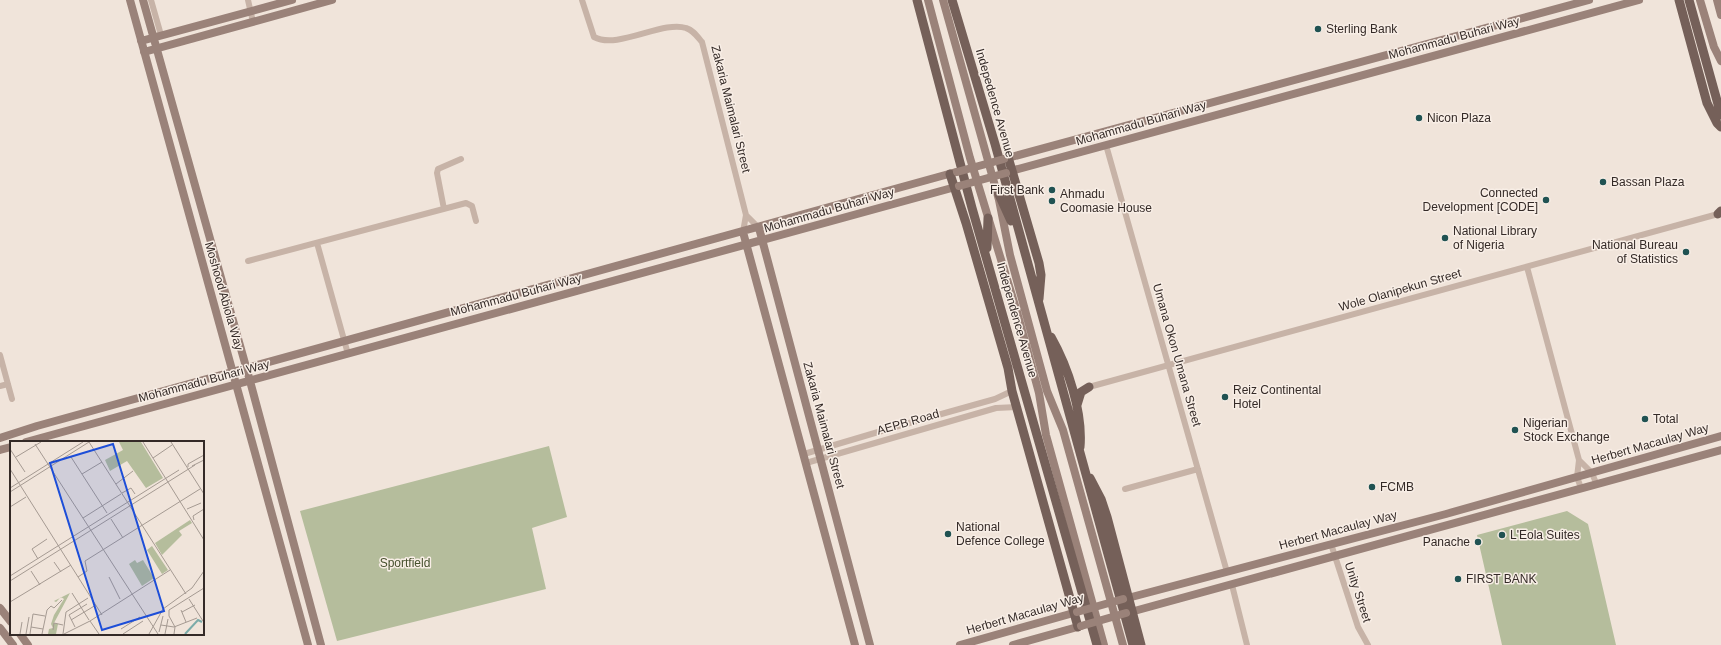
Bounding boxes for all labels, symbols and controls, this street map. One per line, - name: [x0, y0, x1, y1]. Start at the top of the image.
- street label: Mohammadu Buhari Way: [1387, 14, 1521, 62]
- place label: Sterling Bank: [1326, 22, 1398, 36]
- marker: Sterling Bank: [1313, 24, 1323, 34]
- street label: Zakaria Maimalari Street: [708, 44, 754, 175]
- street label: Indepedence Avenue: [973, 47, 1017, 159]
- street label: Mohammadu Buhari Way: [1074, 98, 1208, 148]
- place label: Nicon Plaza: [1427, 111, 1491, 125]
- marker: Nicon Plaza: [1414, 113, 1424, 123]
- place label: Bassan Plaza: [1611, 175, 1685, 189]
- marker: Bassan Plaza: [1598, 177, 1608, 187]
- place label: First Bank: [990, 183, 1045, 197]
- street label: Mohammadu Buhari Way: [762, 185, 896, 235]
- marker: First Bank: [1047, 185, 1057, 195]
- place label: Connected Development [CODE]: [1423, 186, 1538, 214]
- place label: Ahmadu Coomasie House: [1060, 187, 1152, 215]
- marker: Connected Development [CODE]: [1541, 195, 1551, 205]
- marker: Ahmadu Coomasie House: [1047, 196, 1057, 206]
- place label: National Library of Nigeria: [1453, 224, 1537, 252]
- marker: National Library of Nigeria: [1440, 233, 1450, 243]
- place label: National Bureau of Statistics: [1592, 238, 1678, 266]
- street label: Moshood Abiola Way: [202, 240, 246, 352]
- marker: National Bureau of Statistics: [1681, 247, 1691, 257]
- street label: Independence Avenue: [994, 261, 1040, 380]
- street label: Wole Olanipekun Street: [1337, 266, 1463, 314]
- street label: Mohammadu Buhari Way: [449, 271, 583, 319]
- street label: Umana Okon Umana Street: [1150, 282, 1204, 429]
- street label: Mohammadu Buhari Way: [137, 357, 271, 405]
- street label: Zakaria Maimalari Street: [800, 360, 848, 491]
- place label: Reiz Continental Hotel: [1233, 383, 1321, 411]
- marker: Reiz Continental Hotel: [1220, 392, 1230, 402]
- street label: AEPB Road: [875, 406, 941, 438]
- place label: Total: [1653, 412, 1678, 426]
- marker: Total: [1640, 414, 1650, 424]
- place label: Nigerian Stock Exchange: [1523, 416, 1610, 444]
- street label: Herbert Macaulay Way: [1590, 421, 1710, 467]
- marker: Nigerian Stock Exchange: [1510, 425, 1520, 435]
- inset map: [10, 441, 204, 635]
- place label: FCMB: [1380, 480, 1414, 494]
- marker: FCMB: [1367, 482, 1377, 492]
- street label: Herbert Macaulay Way: [1277, 508, 1399, 552]
- place label: National Defence College: [956, 520, 1045, 548]
- place label: L'Eola Suites: [1510, 528, 1580, 542]
- marker: National Defence College: [943, 529, 953, 539]
- marker: L'Eola Suites: [1497, 530, 1507, 540]
- place label: Panache: [1423, 535, 1470, 549]
- marker: Panache: [1473, 537, 1483, 547]
- park label: Sportfield: [380, 556, 430, 570]
- street label: Unity Street: [1342, 560, 1375, 625]
- place label: FIRST BANK: [1466, 572, 1536, 586]
- marker: FIRST BANK: [1453, 574, 1463, 584]
- street label: Herbert Macaulay Way: [965, 591, 1085, 637]

